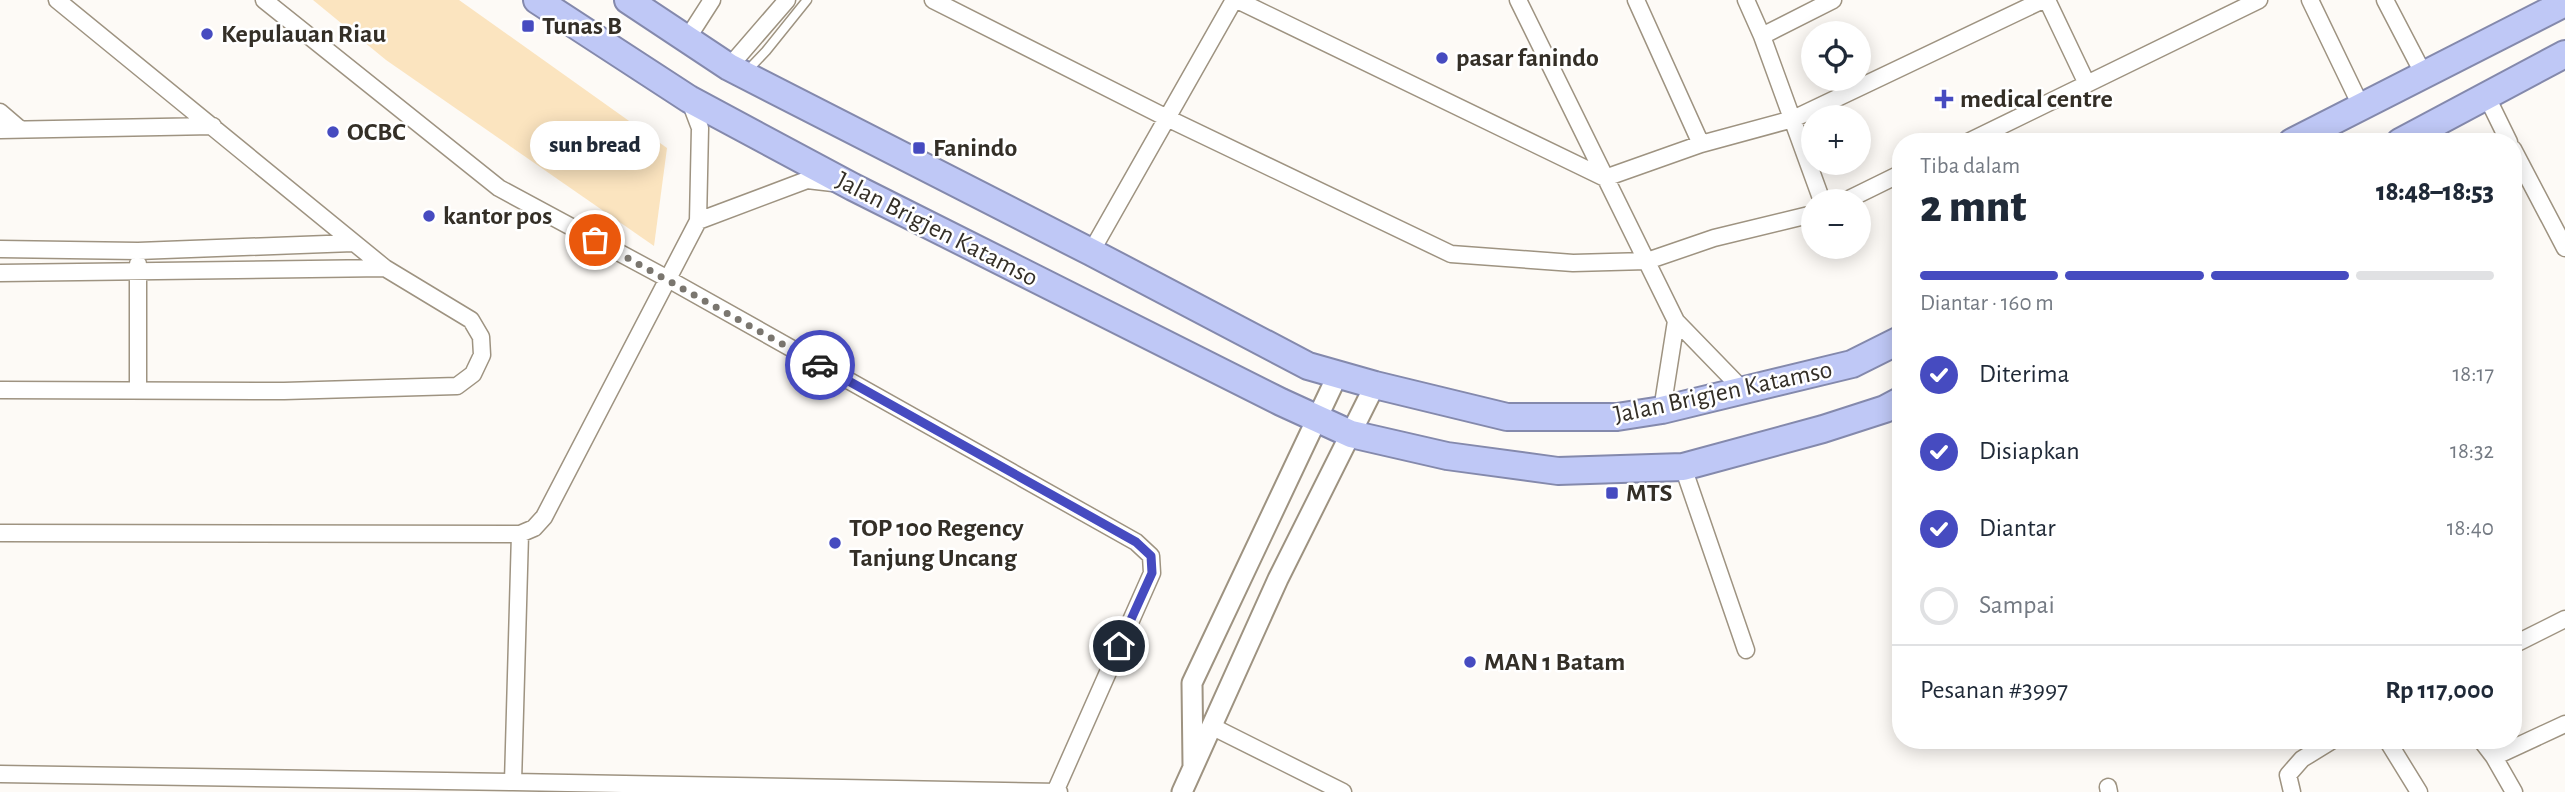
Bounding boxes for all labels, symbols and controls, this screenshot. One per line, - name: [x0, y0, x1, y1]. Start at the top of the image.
- place label: Tunas B: [542, 13, 622, 39]
- marker: Tunas B: [520, 18, 536, 34]
- place label: Kepulauan Riau: [221, 21, 387, 47]
- map controls: [1801, 21, 1871, 259]
- button: locate: [1801, 21, 1871, 91]
- marker: Kepulauan Riau: [199, 26, 215, 42]
- place label: pasar fanindo: [1456, 45, 1599, 71]
- marker: pasar fanindo: [1434, 50, 1450, 66]
- place label: medical centre: [1960, 86, 2113, 112]
- marker: medical centre: [1934, 89, 1954, 109]
- button: +: [1801, 105, 1871, 175]
- place label: OCBC: [347, 119, 406, 145]
- callout: sun bread: [530, 121, 660, 170]
- marker: OCBC: [325, 124, 341, 140]
- text: sun bread: [549, 134, 641, 157]
- place label: Fanindo: [933, 135, 1018, 161]
- marker: Fanindo: [911, 140, 927, 156]
- text: Tiba dalam: [1920, 155, 2020, 178]
- street label: Jalan Brigjen Katamso: [832, 167, 1042, 291]
- text: 18:48–18:53: [2376, 179, 2494, 205]
- text: 2 mnt: [1920, 184, 2026, 230]
- button: −: [1801, 189, 1871, 259]
- place label: kantor pos: [443, 203, 552, 229]
- marker: kantor pos: [421, 208, 437, 224]
- pin: [565, 210, 625, 270]
- icon: bag: [576, 221, 614, 259]
- text: Diantar · 160 m: [1920, 292, 2054, 315]
- courier: [785, 330, 855, 400]
- icon: car: [801, 346, 839, 384]
- street label: Jalan Brigjen Katamso: [1611, 356, 1835, 428]
- icon: check: [1920, 356, 1958, 394]
- text: Diterima: [1979, 361, 2070, 387]
- text: 18:17: [2452, 363, 2494, 386]
- icon: check: [1920, 433, 1958, 471]
- text: Disiapkan: [1979, 438, 2080, 464]
- text: 18:32: [2450, 440, 2494, 463]
- place label: MTS: [1626, 480, 1672, 506]
- marker: MTS: [1604, 485, 1620, 501]
- icon: check: [1920, 510, 1958, 548]
- place label: TOP 100 Regency Tanjung Uncang: [849, 515, 1024, 571]
- text: Diantar: [1979, 515, 2056, 541]
- text: 18:40: [2447, 517, 2494, 540]
- marker: TOP 100 Regency Tanjung Uncang: [827, 535, 843, 551]
- text: Sampai: [1979, 592, 2055, 618]
- pin: [1089, 616, 1149, 676]
- icon: home: [1100, 627, 1138, 665]
- place label: MAN 1 Batam: [1484, 649, 1625, 675]
- marker: MAN 1 Batam: [1462, 654, 1478, 670]
- text: Pesanan #3997: [1920, 677, 2068, 703]
- text: Rp 117,000: [2385, 677, 2494, 703]

